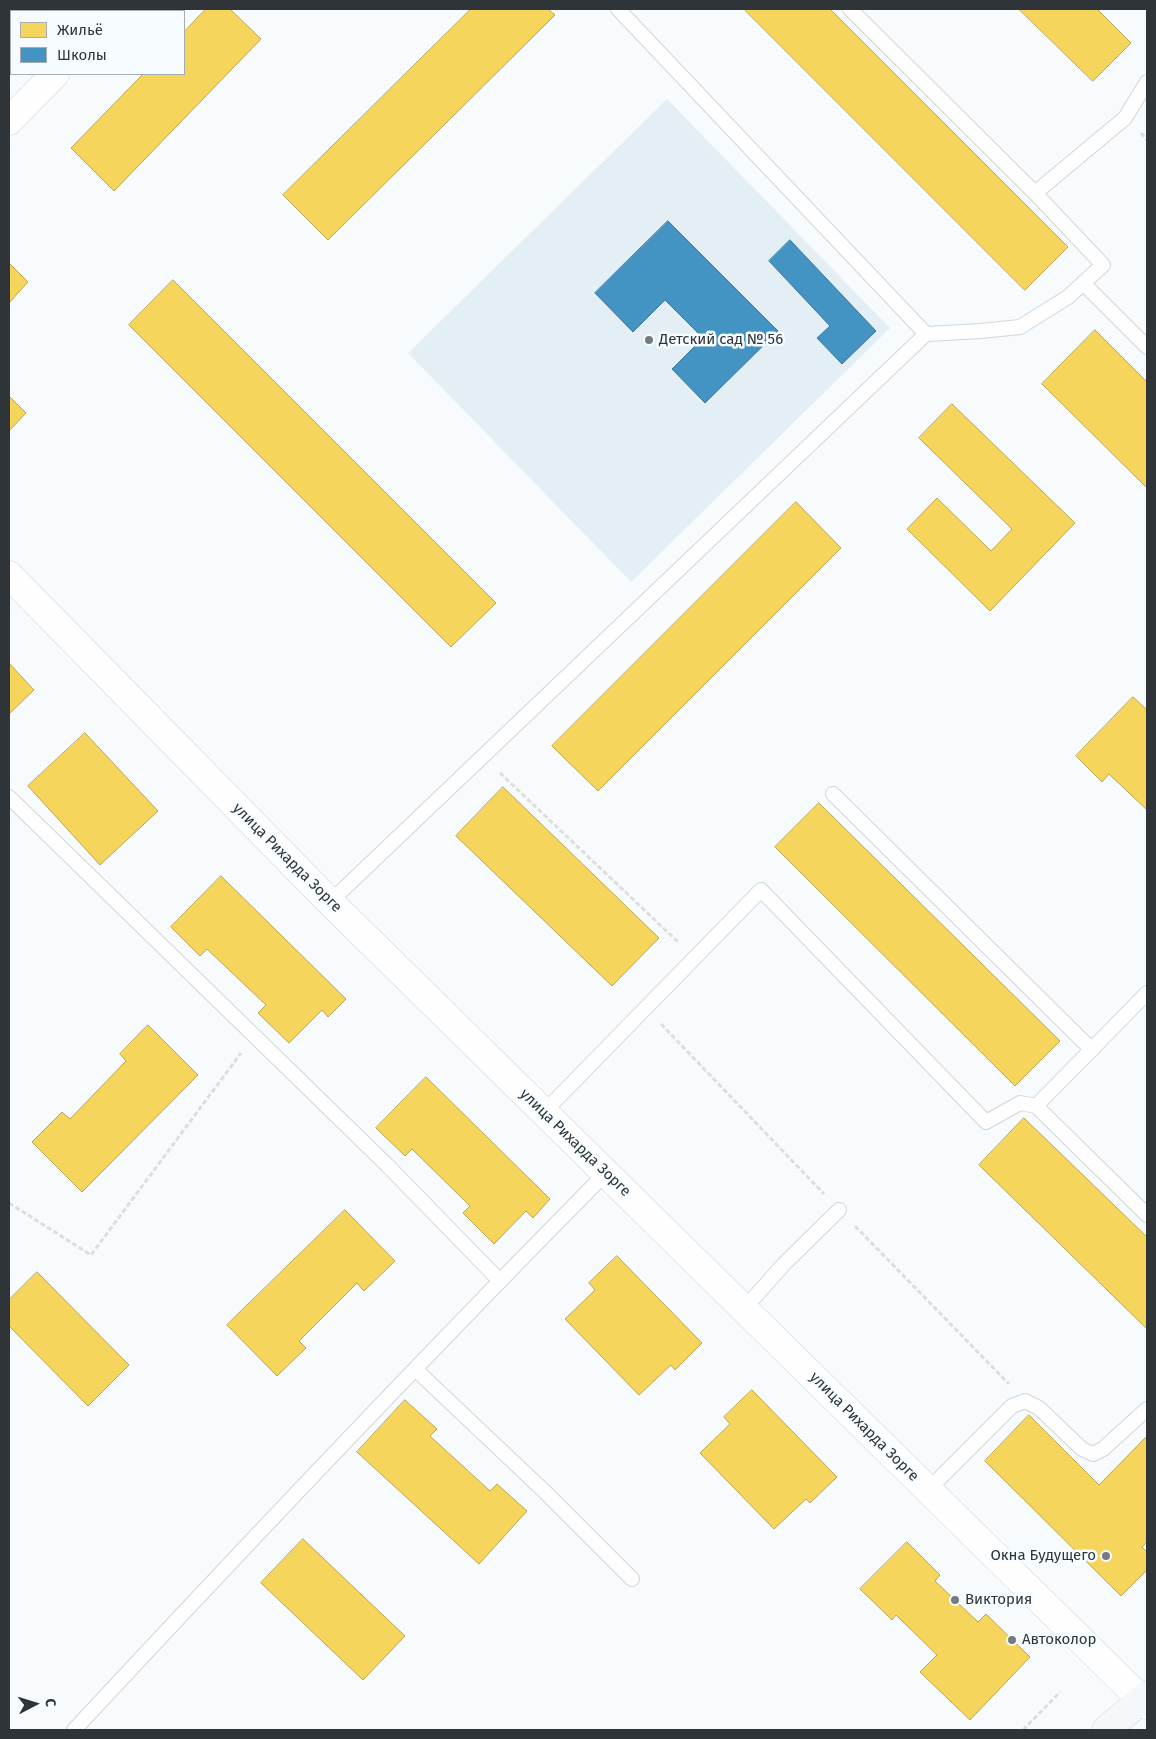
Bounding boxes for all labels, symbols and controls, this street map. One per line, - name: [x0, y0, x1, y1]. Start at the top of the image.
- legend: [10, 10, 185, 75]
- text: Жильё: [57, 21, 103, 39]
- text: Школы: [57, 46, 107, 64]
- place label: Детский сад № 56: [659, 331, 783, 349]
- marker: Детский сад № 56: [643, 334, 655, 346]
- street label: улица Рихарда Зорге: [229, 800, 345, 916]
- street label: улица Рихарда Зорге: [516, 1085, 634, 1201]
- street label: улица Рихарда Зорге: [806, 1369, 922, 1485]
- place label: Окна Будущего: [990, 1547, 1096, 1565]
- marker: Окна Будущего: [1100, 1550, 1112, 1562]
- place label: Виктория: [965, 1591, 1032, 1609]
- marker: Виктория: [949, 1594, 961, 1606]
- place label: Автоколор: [1022, 1631, 1096, 1649]
- marker: Автоколор: [1006, 1634, 1018, 1646]
- north arrow: [10, 1679, 60, 1729]
- text: С: [42, 1698, 59, 1707]

